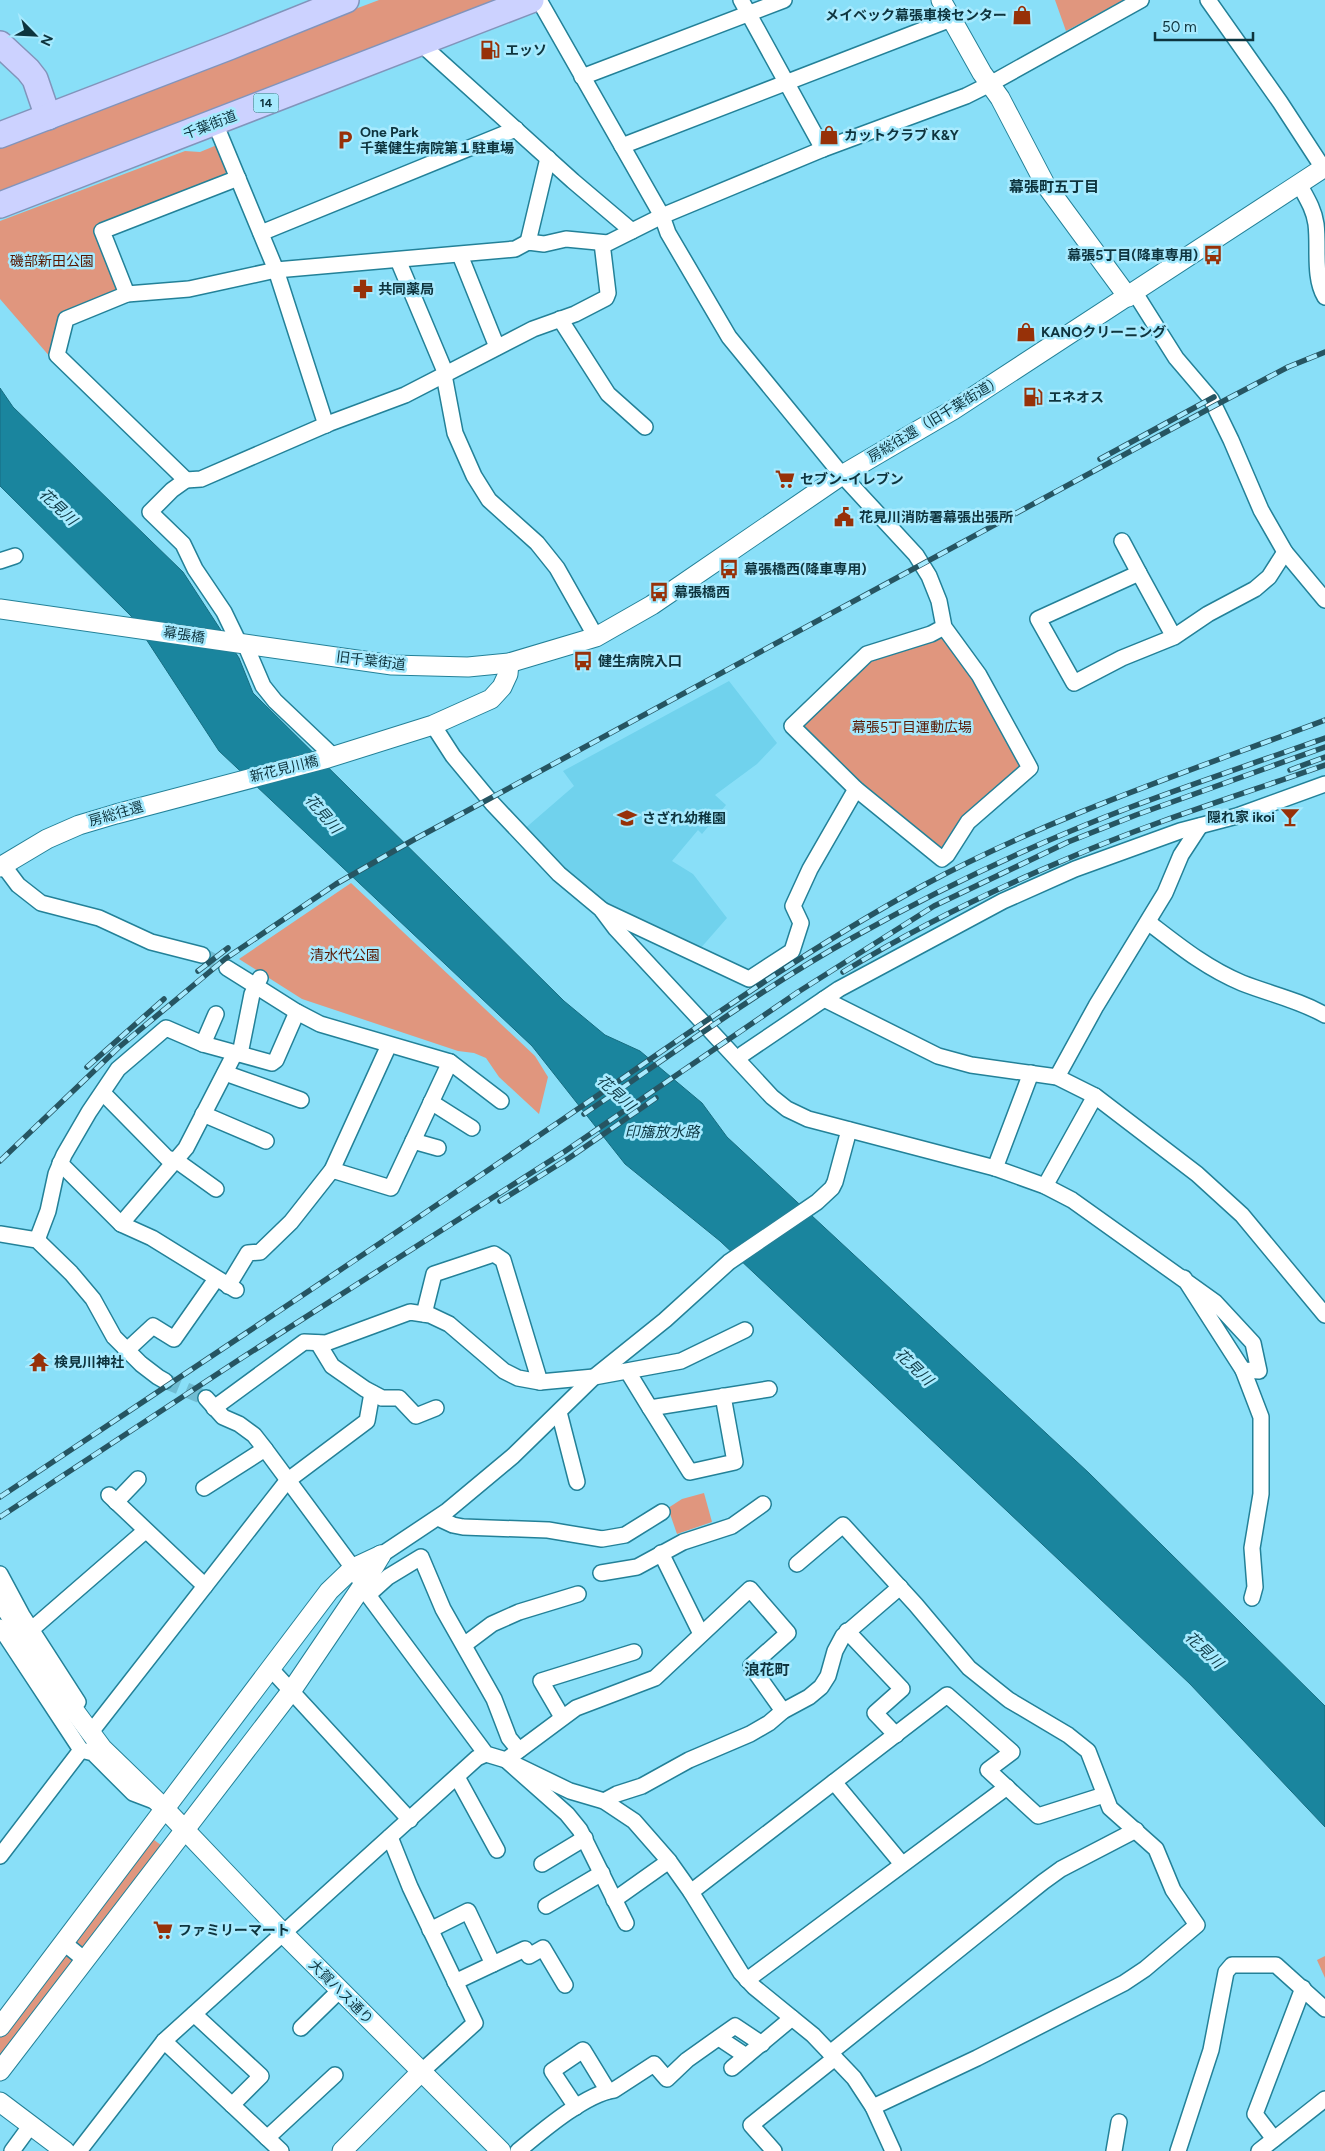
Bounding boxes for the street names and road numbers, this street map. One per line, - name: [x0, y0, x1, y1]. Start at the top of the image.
- road number: 14: [254, 94, 278, 112]
- street label: 千葉街道: [181, 107, 239, 143]
- street label: 房総往還（旧千葉街道）: [865, 372, 1005, 466]
- street label: 幕張橋: [162, 623, 206, 647]
- street label: 旧千葉街道: [335, 648, 407, 674]
- street label: 新花見川橋: [248, 752, 320, 786]
- street label: 房総往還: [87, 798, 145, 830]
- street label: 大賀ハス通り: [305, 1956, 377, 2028]

